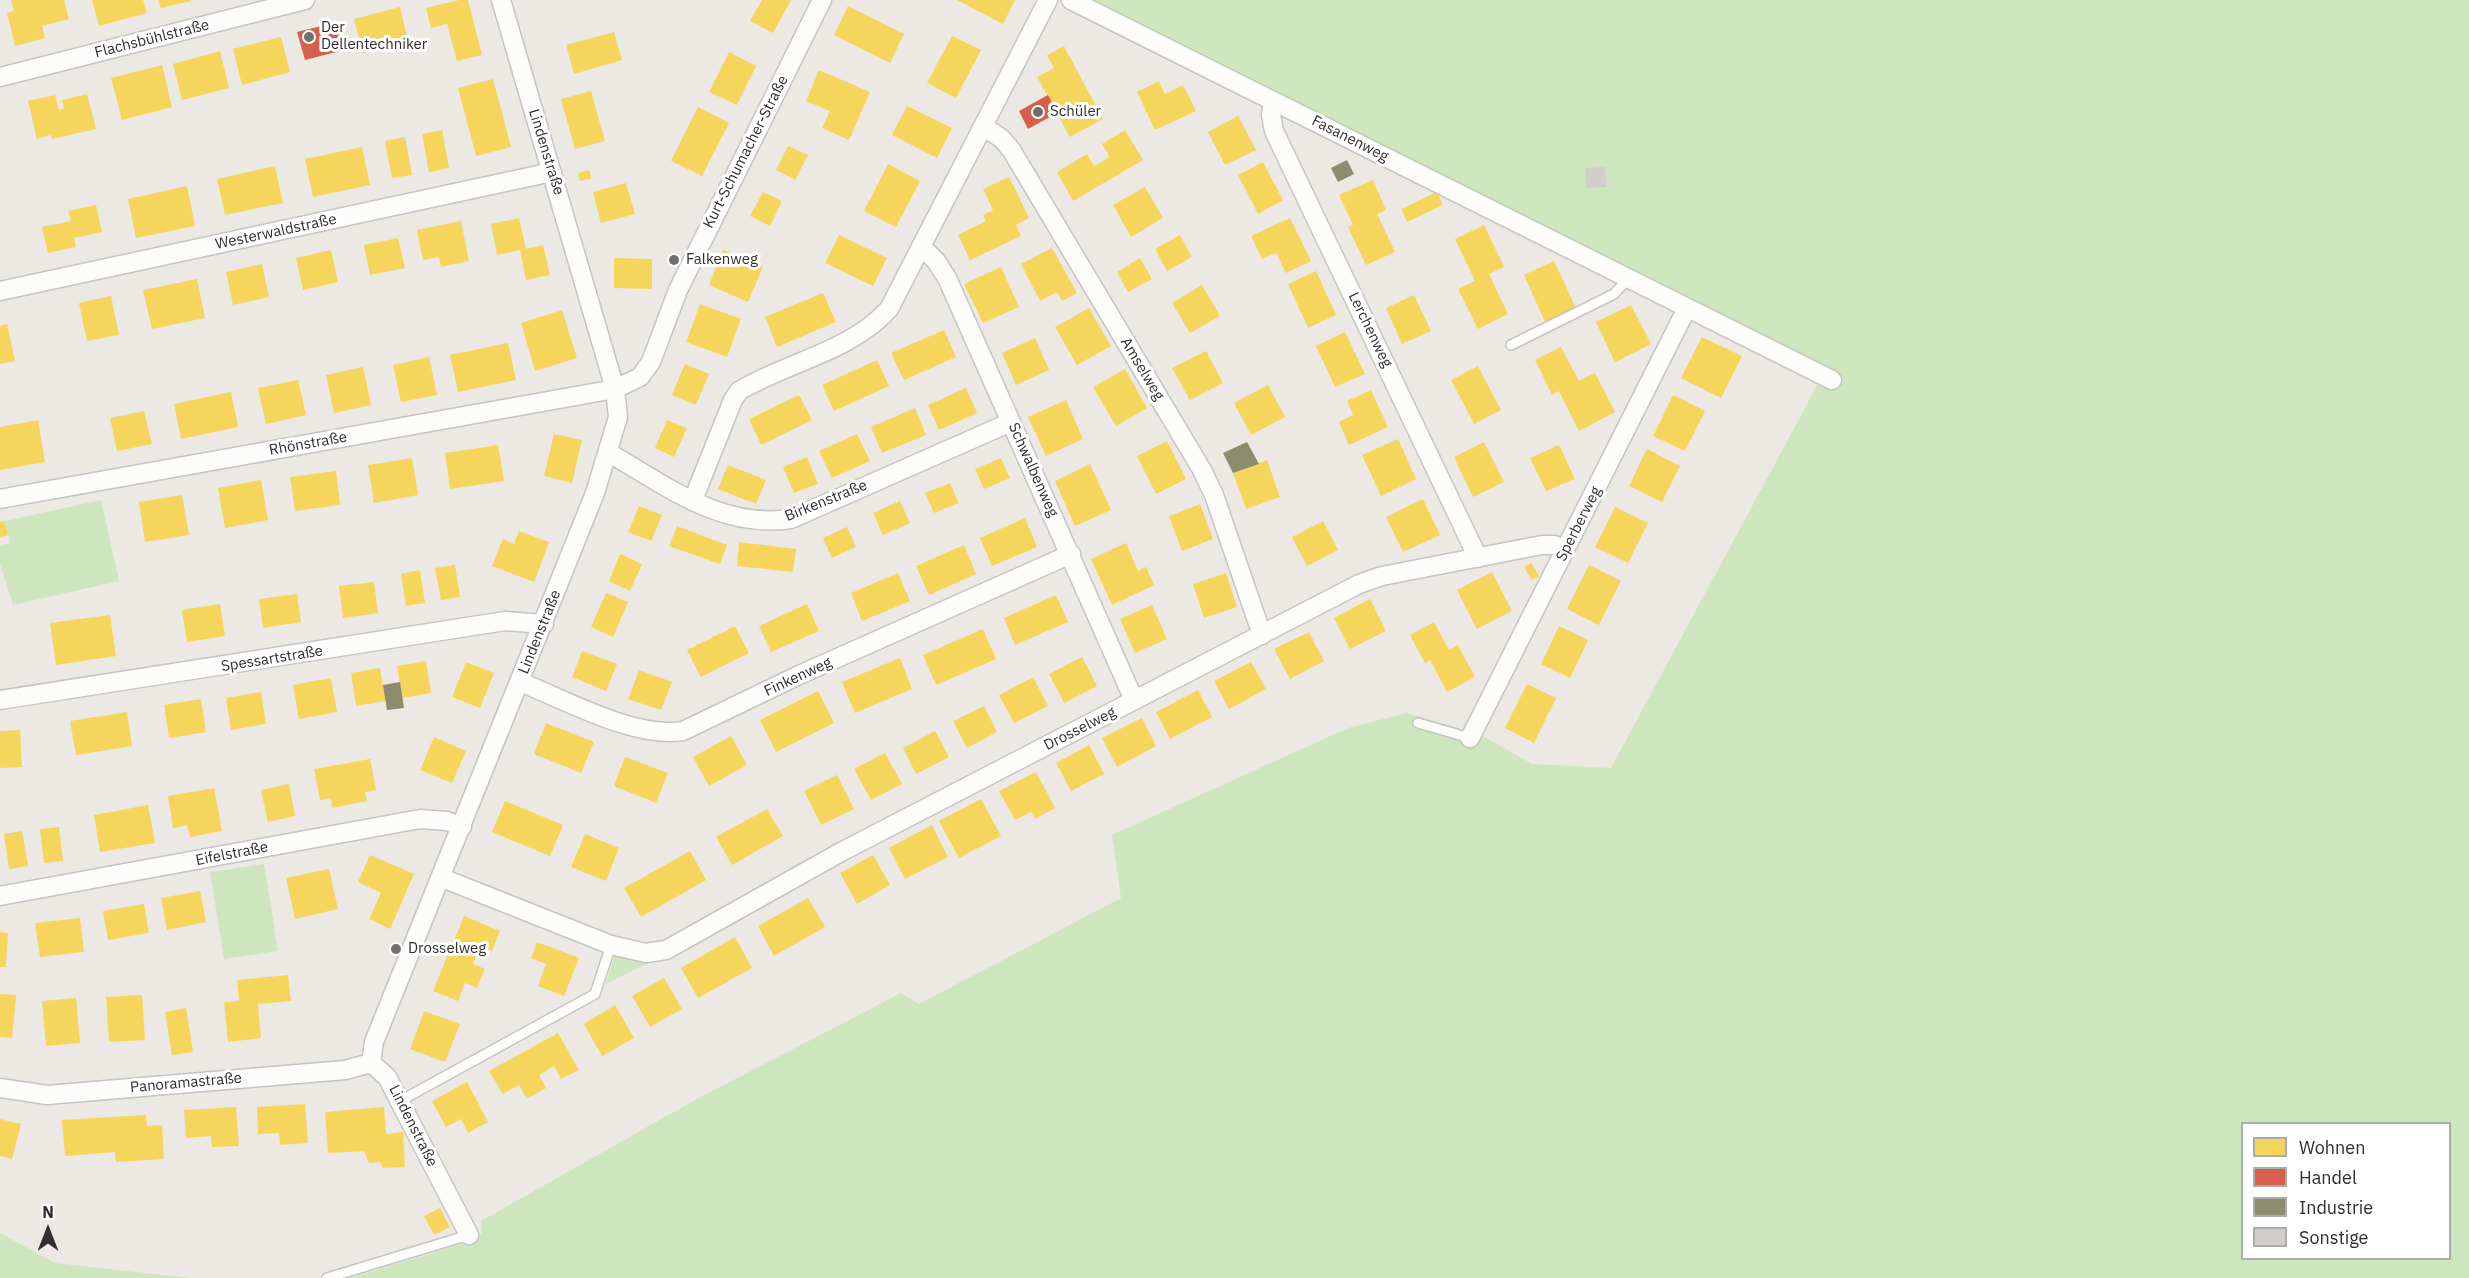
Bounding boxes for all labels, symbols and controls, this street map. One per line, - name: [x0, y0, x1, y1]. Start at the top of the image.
- street label: Flachsbühlstraße: [93, 16, 211, 62]
- place label: Der Dellentechniker: [321, 19, 427, 54]
- marker: Der Dellentechniker: [302, 30, 316, 44]
- street label: Kurt-Schumacher-Straße: [700, 73, 792, 231]
- place label: Schüler: [1050, 103, 1101, 121]
- marker: Schüler: [1031, 105, 1045, 119]
- street label: Lindenstraße: [524, 107, 568, 197]
- street label: Fasanenweg: [1309, 112, 1391, 166]
- street label: Westerwaldstraße: [214, 210, 338, 254]
- place label: Falkenweg: [686, 251, 758, 269]
- marker: Falkenweg: [667, 253, 681, 267]
- street label: Lerchenweg: [1344, 289, 1396, 371]
- street label: Amselweg: [1116, 334, 1168, 404]
- street label: Schwalbenweg: [1004, 420, 1062, 520]
- street label: Rhönstraße: [268, 428, 348, 460]
- street label: Birkenstraße: [782, 476, 870, 526]
- street label: Sperberweg: [1553, 484, 1605, 564]
- street label: Lindenstraße: [515, 587, 565, 677]
- street label: Spessartstraße: [220, 642, 324, 676]
- street label: Finkenweg: [761, 654, 835, 700]
- street label: Drosselweg: [1041, 703, 1119, 755]
- street label: Eifelstraße: [194, 838, 270, 870]
- place label: Drosselweg: [408, 940, 486, 958]
- marker: Drosselweg: [389, 942, 403, 956]
- street label: Panoramastraße: [129, 1069, 243, 1097]
- street label: Lindenstraße: [385, 1082, 441, 1170]
- legend: [2241, 1122, 2451, 1260]
- text: Wohnen: [2299, 1136, 2365, 1159]
- text: Handel: [2299, 1166, 2357, 1189]
- text: Industrie: [2299, 1196, 2373, 1219]
- north arrow: [18, 1200, 78, 1260]
- text: N: [42, 1202, 54, 1222]
- text: Sonstige: [2299, 1226, 2369, 1249]

